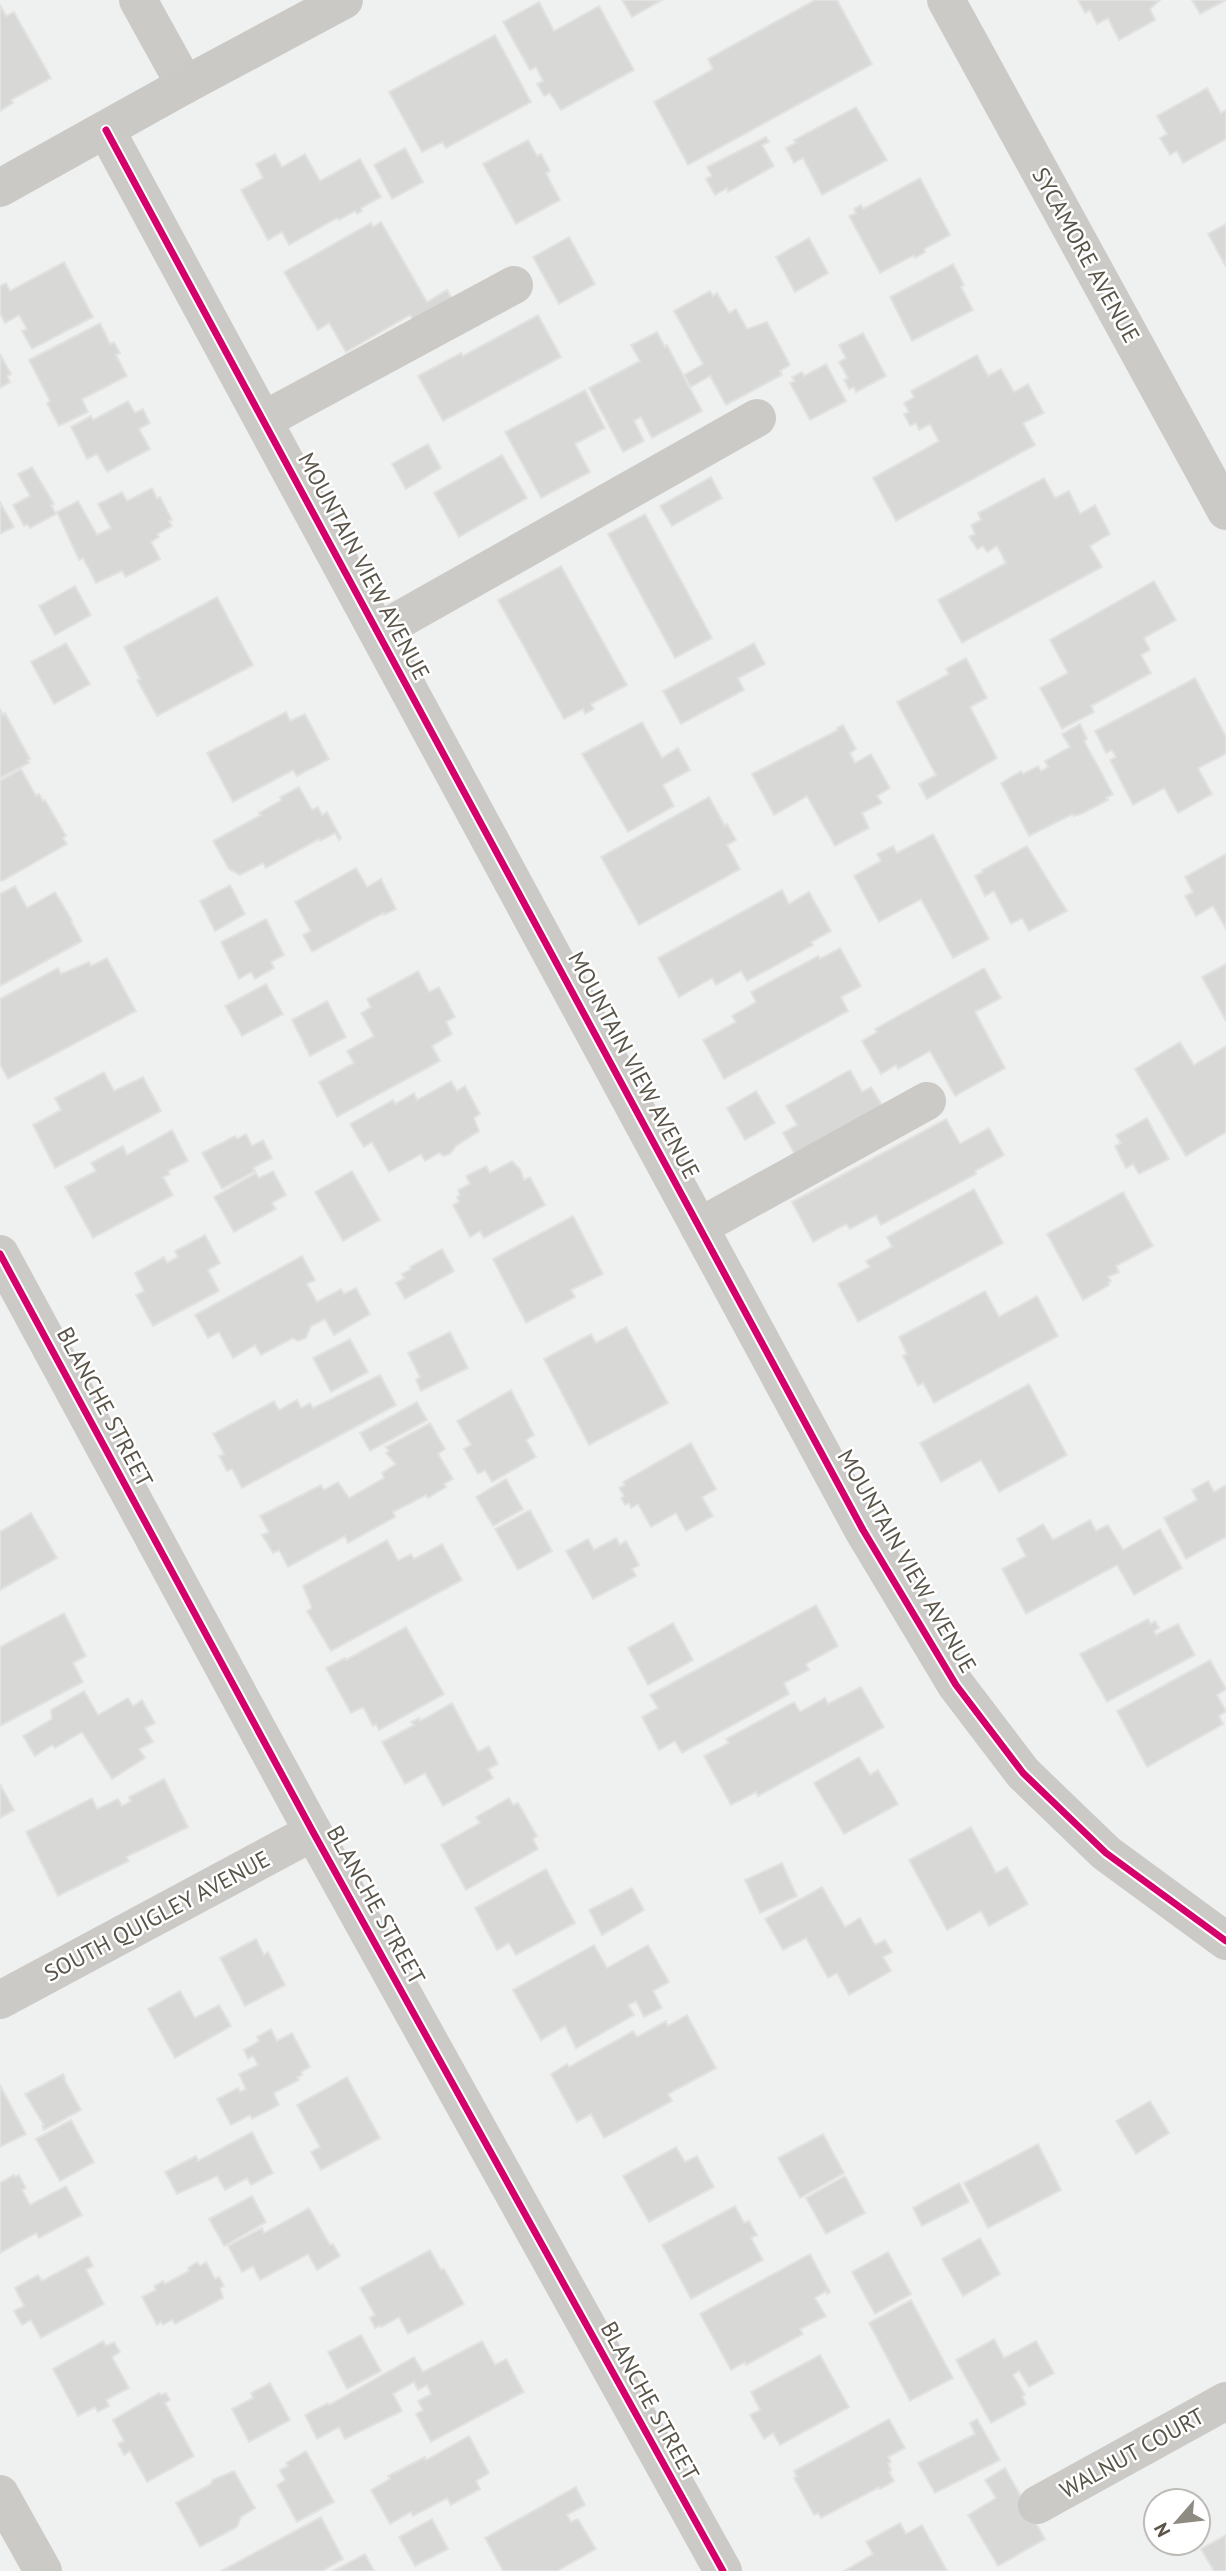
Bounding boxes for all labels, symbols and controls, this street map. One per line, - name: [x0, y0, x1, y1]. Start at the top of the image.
- street label: SYCAMORE AVENUE: [1026, 162, 1147, 348]
- street label: MOUNTAIN VIEW AVENUE: [292, 447, 437, 684]
- street label: MOUNTAIN VIEW AVENUE: [562, 946, 707, 1183]
- street label: BLANCHE STREET: [51, 1322, 160, 1492]
- street label: MOUNTAIN VIEW AVENUE: [832, 1444, 983, 1678]
- street label: BLANCHE STREET: [321, 1820, 432, 1990]
- street label: SOUTH QUIGLEY AVENUE: [39, 1844, 275, 1987]
- street label: BLANCHE STREET: [595, 2316, 706, 2486]
- street label: WALNUT COURT: [1055, 2401, 1209, 2504]
- north arrow: [1142, 2487, 1212, 2557]
- text: N: [1148, 2519, 1176, 2541]

